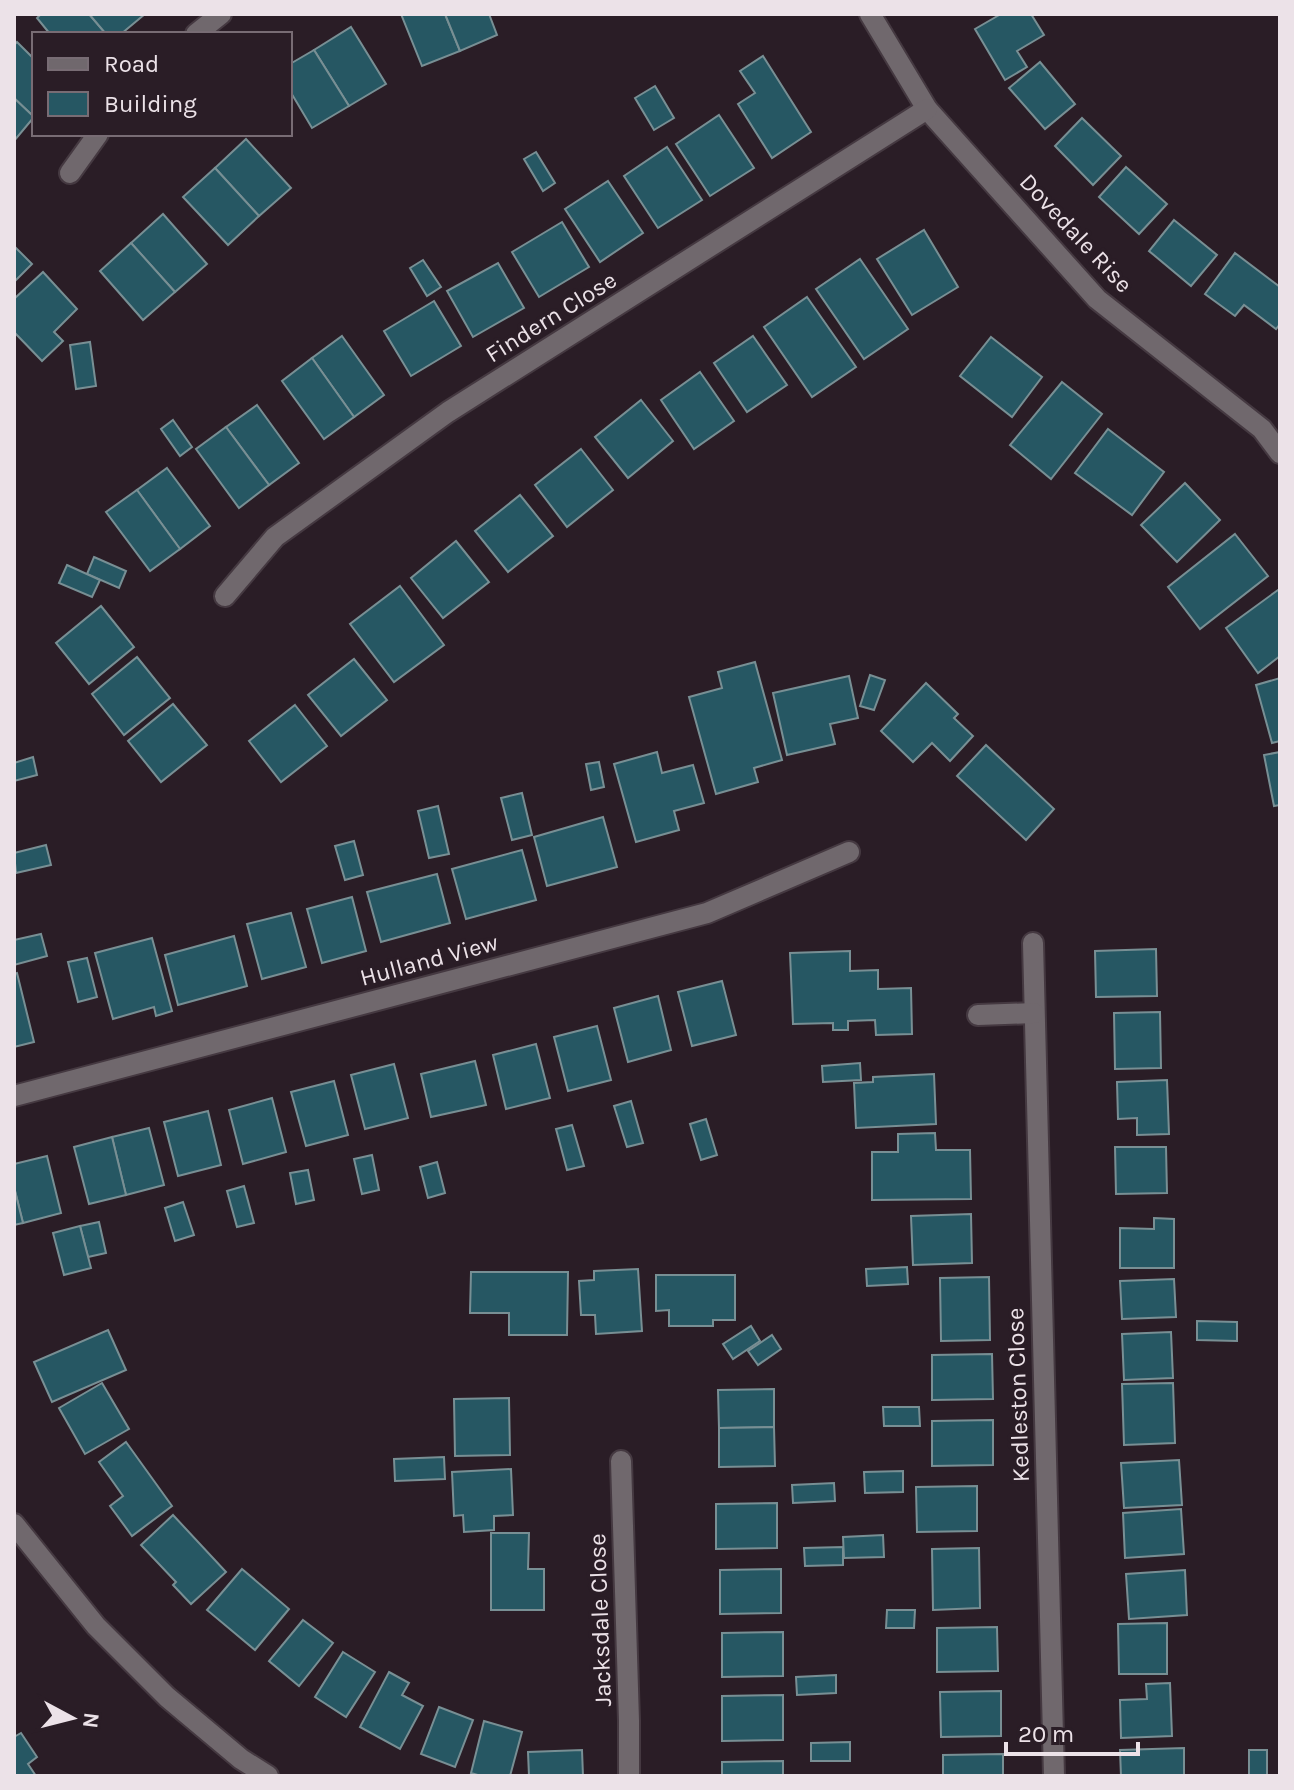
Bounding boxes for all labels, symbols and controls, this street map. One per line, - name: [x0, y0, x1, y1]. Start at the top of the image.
- legend: [32, 32, 292, 136]
- text: Road: [104, 50, 159, 78]
- text: Building: [104, 90, 197, 118]
- street label: Dovedale Rise: [1014, 168, 1138, 298]
- street label: Findern Close: [480, 266, 622, 368]
- street label: Hulland View: [357, 928, 501, 992]
- street label: Kedleston Close: [1001, 1307, 1035, 1483]
- street label: Jacksdale Close: [583, 1533, 617, 1707]
- north arrow: [32, 1678, 112, 1758]
- scale bar: [1006, 1706, 1138, 1756]
- text: N: [77, 1711, 105, 1730]
- text: 20 m: [1018, 1720, 1074, 1748]

